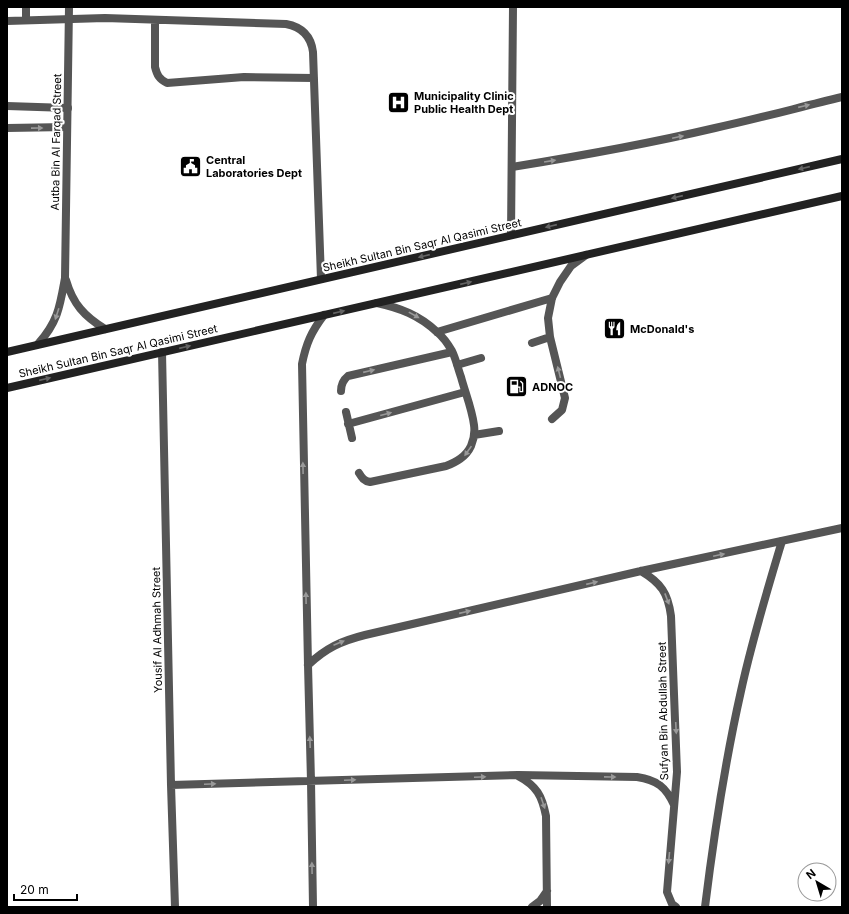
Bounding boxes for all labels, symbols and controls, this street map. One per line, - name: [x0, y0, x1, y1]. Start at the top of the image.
- street label: Autba Bin Al Farqad Street: [48, 73, 64, 210]
- hospital icon: Municipality Clinic Public Health Dept: [385, 89, 411, 115]
- place label: Municipality Clinic Public Health Dept: [414, 89, 514, 116]
- one-way arrow: [798, 103, 810, 109]
- one-way arrow: [31, 125, 44, 131]
- one-way arrow: [672, 133, 684, 139]
- public building icon: Central Laboratories Dept: [177, 153, 203, 179]
- place label: Central Laboratories Dept: [206, 153, 302, 180]
- one-way arrow: [544, 158, 556, 164]
- one-way arrow: [798, 165, 810, 171]
- one-way arrow: [671, 195, 683, 201]
- street label: Sheikh Sultan Bin Saqr Al Qasimi Street: [321, 215, 523, 275]
- one-way arrow: [544, 224, 557, 230]
- one-way arrow: [418, 253, 430, 259]
- one-way arrow: [460, 279, 472, 285]
- one-way arrow: [54, 308, 60, 320]
- one-way arrow: [333, 308, 346, 314]
- one-way arrow: [408, 311, 419, 318]
- restaurant icon: McDonald's: [602, 316, 628, 342]
- street label: Sheikh Sultan Bin Saqr Al Qasimi Street: [17, 321, 219, 381]
- place label: McDonald's: [630, 322, 694, 336]
- one-way arrow: [180, 344, 192, 350]
- one-way arrow: [556, 366, 562, 378]
- one-way arrow: [362, 368, 375, 374]
- fuel station icon: ADNOC: [503, 374, 529, 400]
- one-way arrow: [39, 376, 51, 382]
- place label: ADNOC: [532, 380, 573, 394]
- one-way arrow: [380, 411, 392, 417]
- one-way arrow: [464, 445, 471, 456]
- one-way arrow: [300, 461, 306, 474]
- one-way arrow: [713, 551, 725, 557]
- street label: Yousif Al Adhmah Street: [149, 566, 165, 693]
- one-way arrow: [586, 579, 598, 585]
- one-way arrow: [303, 591, 309, 604]
- one-way arrow: [664, 593, 671, 605]
- one-way arrow: [459, 608, 471, 614]
- one-way arrow: [334, 640, 345, 646]
- street label: Sufyan Bin Abdullah Street: [655, 641, 671, 780]
- one-way arrow: [672, 722, 679, 734]
- one-way arrow: [307, 735, 313, 748]
- one-way arrow: [474, 773, 486, 780]
- one-way arrow: [604, 774, 617, 780]
- one-way arrow: [344, 777, 357, 783]
- one-way arrow: [204, 781, 217, 787]
- one-way arrow: [540, 798, 546, 810]
- one-way arrow: [666, 852, 673, 864]
- one-way arrow: [309, 861, 315, 874]
- north arrow: [797, 862, 837, 902]
- text: N: [803, 866, 818, 882]
- scale bar: [14, 876, 77, 902]
- text: 20 m: [20, 882, 49, 897]

